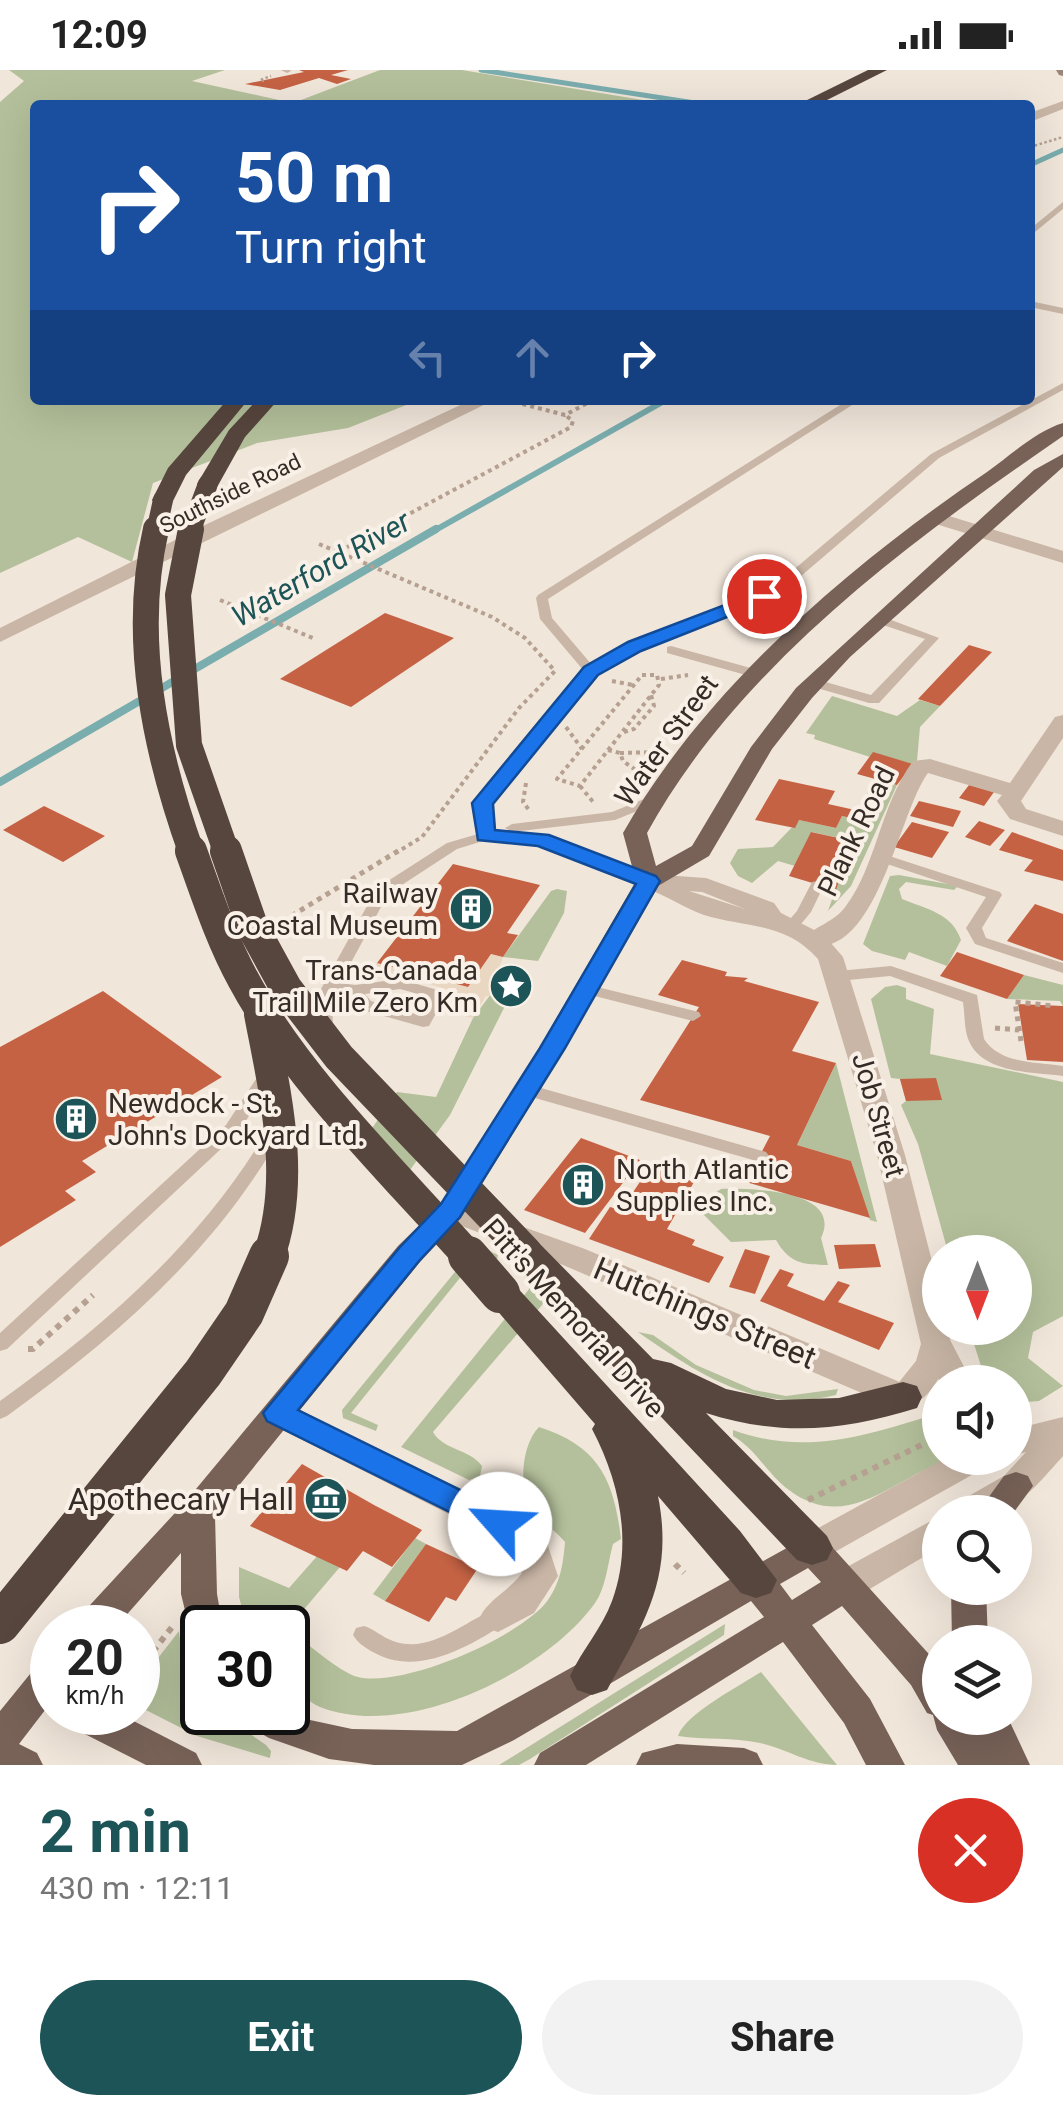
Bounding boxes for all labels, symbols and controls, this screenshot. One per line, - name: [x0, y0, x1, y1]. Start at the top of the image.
- text: 12:09: [50, 13, 148, 57]
- text: 50 m: [235, 137, 393, 219]
- icon: right: [70, 140, 200, 270]
- text: Turn right: [235, 221, 427, 274]
- icon: left: [400, 330, 455, 385]
- icon: ahead: [505, 330, 560, 385]
- icon: right: [610, 330, 665, 385]
- street label: Southside Road: [156, 449, 305, 538]
- water label: Waterford River: [225, 503, 417, 634]
- pin: [722, 554, 807, 639]
- icon: arrive: [737, 569, 792, 624]
- street label: Water Street: [608, 668, 725, 812]
- street label: Plank Road: [811, 761, 902, 902]
- place label: Railway Coastal Museum: [227, 877, 438, 942]
- building icon: Railway Coastal Museum: [448, 886, 494, 932]
- place label: Trans-Canada Trail Mile Zero Km: [252, 954, 478, 1019]
- place icon: Trans-Canada Trail Mile Zero Km: [488, 963, 534, 1009]
- street label: Job Street: [845, 1049, 912, 1181]
- place label: Newdock - St. John's Dockyard Ltd.: [108, 1087, 365, 1152]
- building icon: Newdock - St. John's Dockyard Ltd.: [53, 1096, 99, 1142]
- place label: North Atlantic Supplies Inc.: [616, 1153, 789, 1218]
- building icon: North Atlantic Supplies Inc.: [560, 1162, 606, 1208]
- street label: Pitt's Memorial Drive: [476, 1212, 672, 1424]
- north arrow: [922, 1235, 1032, 1345]
- map controls: [922, 1235, 1032, 1735]
- street label: Hutchings Street: [588, 1249, 822, 1377]
- button: sound: [922, 1365, 1032, 1475]
- position arrow: [448, 1472, 552, 1576]
- museum icon: Apothecary Hall: [303, 1476, 349, 1522]
- place label: Apothecary Hall: [68, 1480, 294, 1518]
- button: search: [922, 1495, 1032, 1605]
- speed limit sign: 30: [180, 1605, 310, 1735]
- button: layers: [922, 1625, 1032, 1735]
- text: 20: [66, 1629, 124, 1687]
- text: km/h: [66, 1681, 124, 1710]
- text: 2 min: [40, 1796, 191, 1867]
- button: close: [918, 1798, 1023, 1903]
- text: 430 m · 12:11: [40, 1869, 234, 1907]
- button: Exit: [40, 1980, 522, 2095]
- button: Share: [542, 1980, 1023, 2095]

